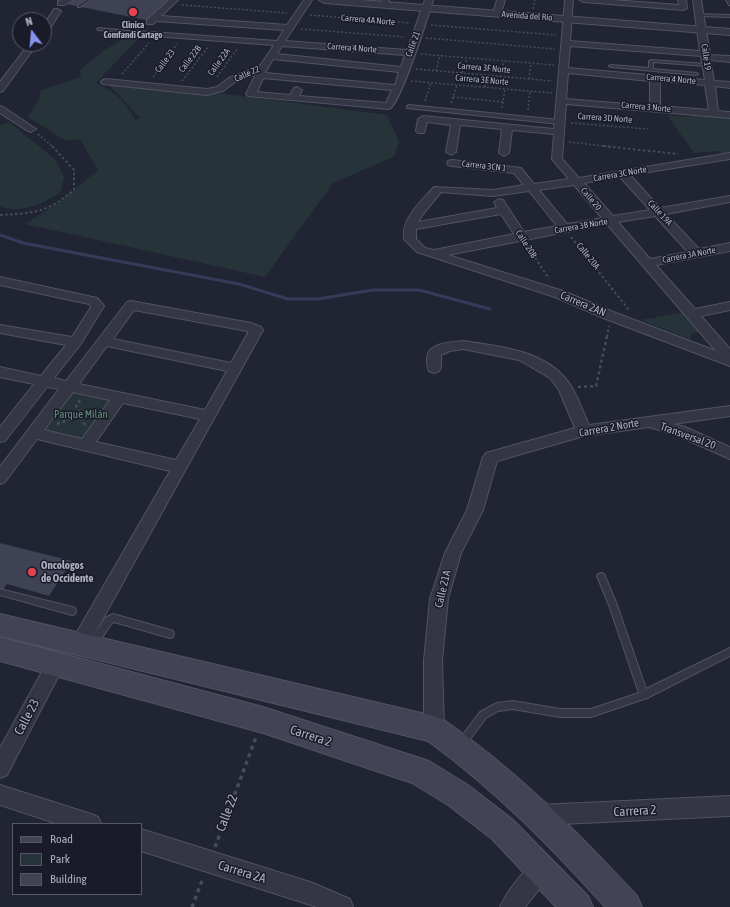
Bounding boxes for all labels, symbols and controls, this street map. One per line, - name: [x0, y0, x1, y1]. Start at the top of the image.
- marker: Clinica Comfandi Cartago: [127, 6, 139, 18]
- street label: Avenida del Río: [501, 9, 553, 23]
- north arrow: [12, 12, 52, 52]
- street label: Carrera 4A Norte: [341, 12, 395, 28]
- text: N: [24, 15, 34, 28]
- place label: Clinica Comfandi Cartago: [104, 20, 162, 41]
- street label: Calle 21: [403, 30, 423, 58]
- street label: Carrera 4 Norte: [327, 41, 377, 55]
- street label: Calle 22B: [176, 43, 204, 75]
- street label: Calle 19: [699, 43, 713, 71]
- street label: Calle 22A: [205, 46, 233, 78]
- street label: Calle 23: [153, 47, 177, 75]
- street label: Carrera 3F Norte: [457, 60, 511, 76]
- street label: Calle 22: [233, 64, 261, 84]
- street label: Carrera 4 Norte: [646, 71, 696, 87]
- street label: Carrera 3E Norte: [455, 72, 509, 88]
- street label: Carrera 3 Norte: [621, 99, 671, 115]
- street label: Carrera 3D Norte: [577, 111, 633, 125]
- street label: Carrera 3CN 1: [461, 158, 507, 174]
- street label: Carrera 3C Norte: [593, 164, 647, 184]
- street label: Calle 20: [578, 185, 604, 213]
- street label: Calle 19A: [645, 198, 675, 228]
- street label: Carrera 3B Norte: [553, 216, 609, 236]
- street label: Calle 20B: [513, 228, 539, 260]
- street label: Calle 20A: [574, 241, 602, 271]
- street label: Carrera 3A Norte: [661, 245, 717, 265]
- street label: Carrera 2AN: [558, 288, 608, 320]
- park label: Parque Milán: [54, 408, 108, 422]
- street label: Carrera 2 Norte: [578, 416, 640, 440]
- street label: Transversal 20: [659, 420, 717, 452]
- place label: Oncologos de Occidente: [41, 559, 93, 585]
- marker: Oncologos de Occidente: [26, 566, 38, 578]
- street label: Calle 21A: [432, 569, 454, 609]
- street label: Calle 23: [11, 696, 43, 738]
- street label: Carrera 2: [288, 722, 334, 750]
- street label: Calle 22: [213, 792, 241, 834]
- street label: Carrera 2: [613, 802, 657, 820]
- legend: [12, 823, 142, 895]
- text: Road: [50, 832, 73, 846]
- text: Park: [50, 852, 70, 866]
- street label: Carrera 2A: [216, 857, 268, 887]
- text: Building: [50, 872, 87, 886]

